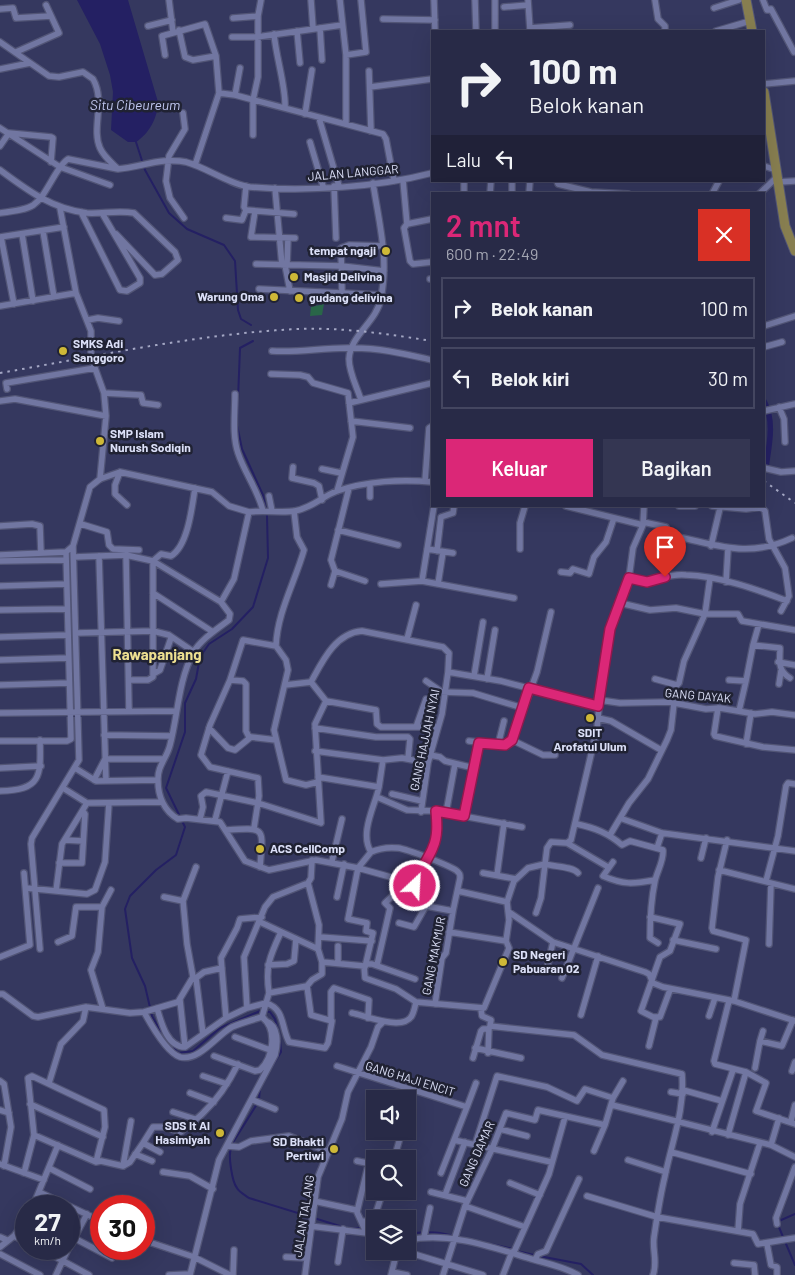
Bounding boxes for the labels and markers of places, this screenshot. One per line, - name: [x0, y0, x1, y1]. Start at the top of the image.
- place label: tempat ngaji: [309, 243, 376, 257]
- marker: tempat ngaji: [380, 245, 392, 257]
- place label: Masjid Delivina: [304, 269, 382, 283]
- marker: Masjid Delivina: [288, 271, 300, 283]
- place label: Warung Oma: [197, 289, 264, 303]
- place label: gudang delivina: [309, 290, 393, 304]
- marker: Warung Oma: [268, 291, 280, 303]
- marker: gudang delivina: [293, 292, 305, 304]
- place label: SMKS Adi Sanggoro: [73, 336, 124, 364]
- marker: SMKS Adi Sanggoro: [57, 345, 69, 357]
- place label: SMP Islam Nurush Sodiqin: [110, 426, 191, 454]
- marker: SMP Islam Nurush Sodiqin: [94, 435, 106, 447]
- pin: [644, 526, 686, 577]
- marker: SDIT Arofatul Ulum: [584, 712, 596, 724]
- place label: SDIT Arofatul Ulum: [553, 725, 627, 753]
- place label: ACS CellComp: [270, 841, 345, 855]
- marker: ACS CellComp: [254, 843, 266, 855]
- place label: SD Negeri Pabuaran 02: [513, 947, 580, 975]
- marker: SD Negeri Pabuaran 02: [497, 956, 509, 968]
- place label: SDS It Al Hasimiyah: [155, 1118, 210, 1146]
- marker: SDS It Al Hasimiyah: [214, 1127, 226, 1139]
- place label: SD Bhakti Pertiwi: [273, 1134, 324, 1162]
- marker: SD Bhakti Pertiwi: [328, 1143, 340, 1155]

